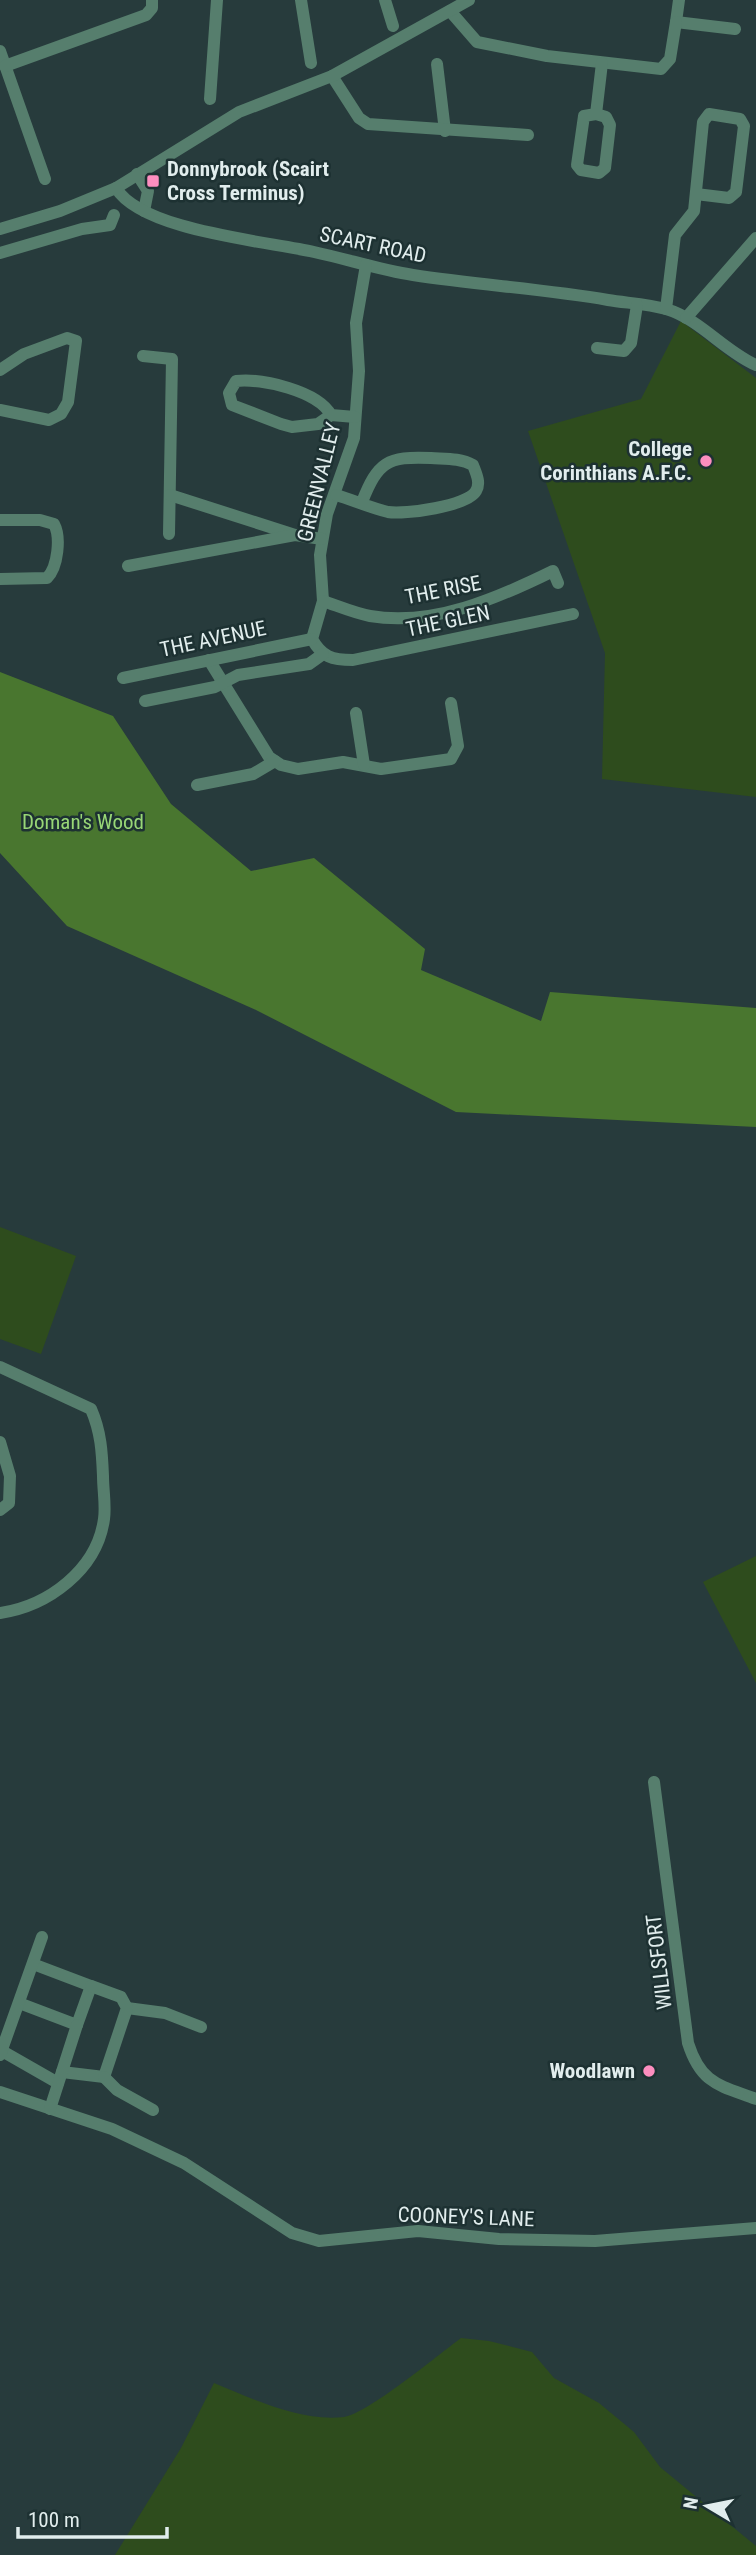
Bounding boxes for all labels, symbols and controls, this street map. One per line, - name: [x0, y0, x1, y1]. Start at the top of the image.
- place label: Donnybrook (Scairt Cross Terminus): [167, 157, 329, 205]
- marker: Donnybrook (Scairt Cross Terminus): [145, 173, 161, 189]
- street label: SCART ROAD: [318, 222, 428, 268]
- street label: GREENVALLEY: [293, 420, 345, 544]
- place label: College Corinthians A.F.C.: [540, 437, 692, 485]
- marker: College Corinthians A.F.C.: [698, 453, 714, 469]
- street label: THE RISE: [403, 571, 483, 609]
- street label: THE GLEN: [404, 600, 492, 642]
- street label: THE AVENUE: [158, 616, 268, 662]
- park label: Doman's Wood: [22, 810, 144, 834]
- street label: WILLSFORT: [641, 1913, 677, 2011]
- place label: Woodlawn: [549, 2059, 635, 2083]
- marker: Woodlawn: [641, 2063, 657, 2079]
- street label: COONEY'S LANE: [397, 2203, 535, 2231]
- north arrow: [672, 2471, 742, 2541]
- text: N: [678, 2495, 703, 2511]
- scale bar: [18, 2496, 166, 2540]
- text: 100 m: [28, 2508, 80, 2532]

